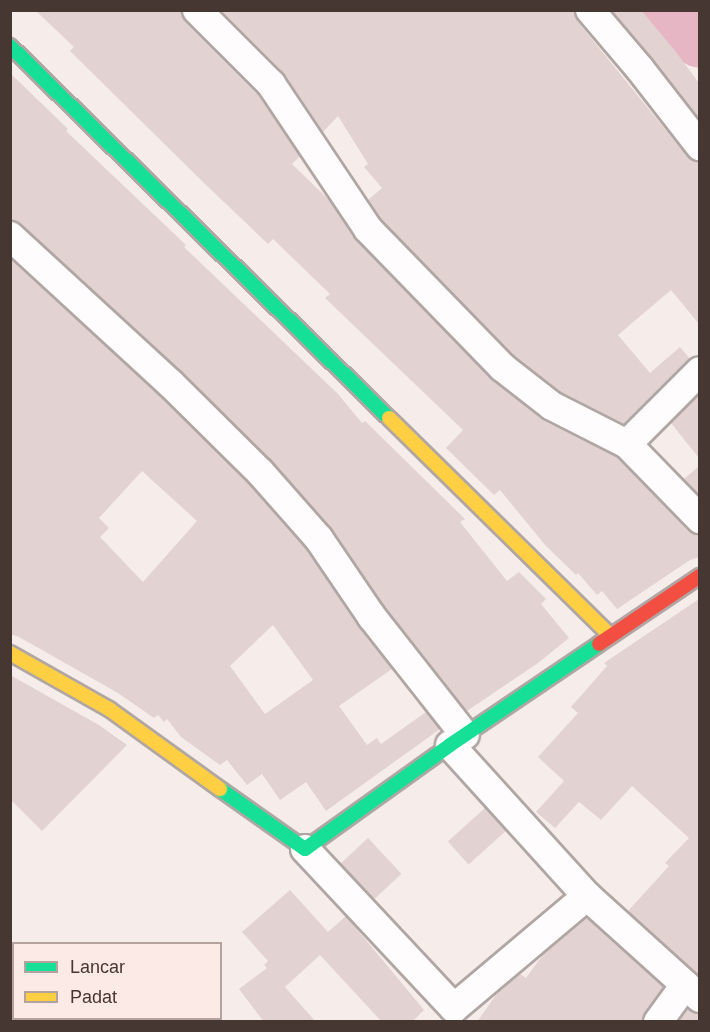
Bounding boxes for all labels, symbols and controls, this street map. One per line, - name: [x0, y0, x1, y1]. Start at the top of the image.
- legend: [12, 942, 222, 1020]
- text: Lancar: [70, 957, 125, 977]
- text: Padat: [70, 987, 117, 1007]

